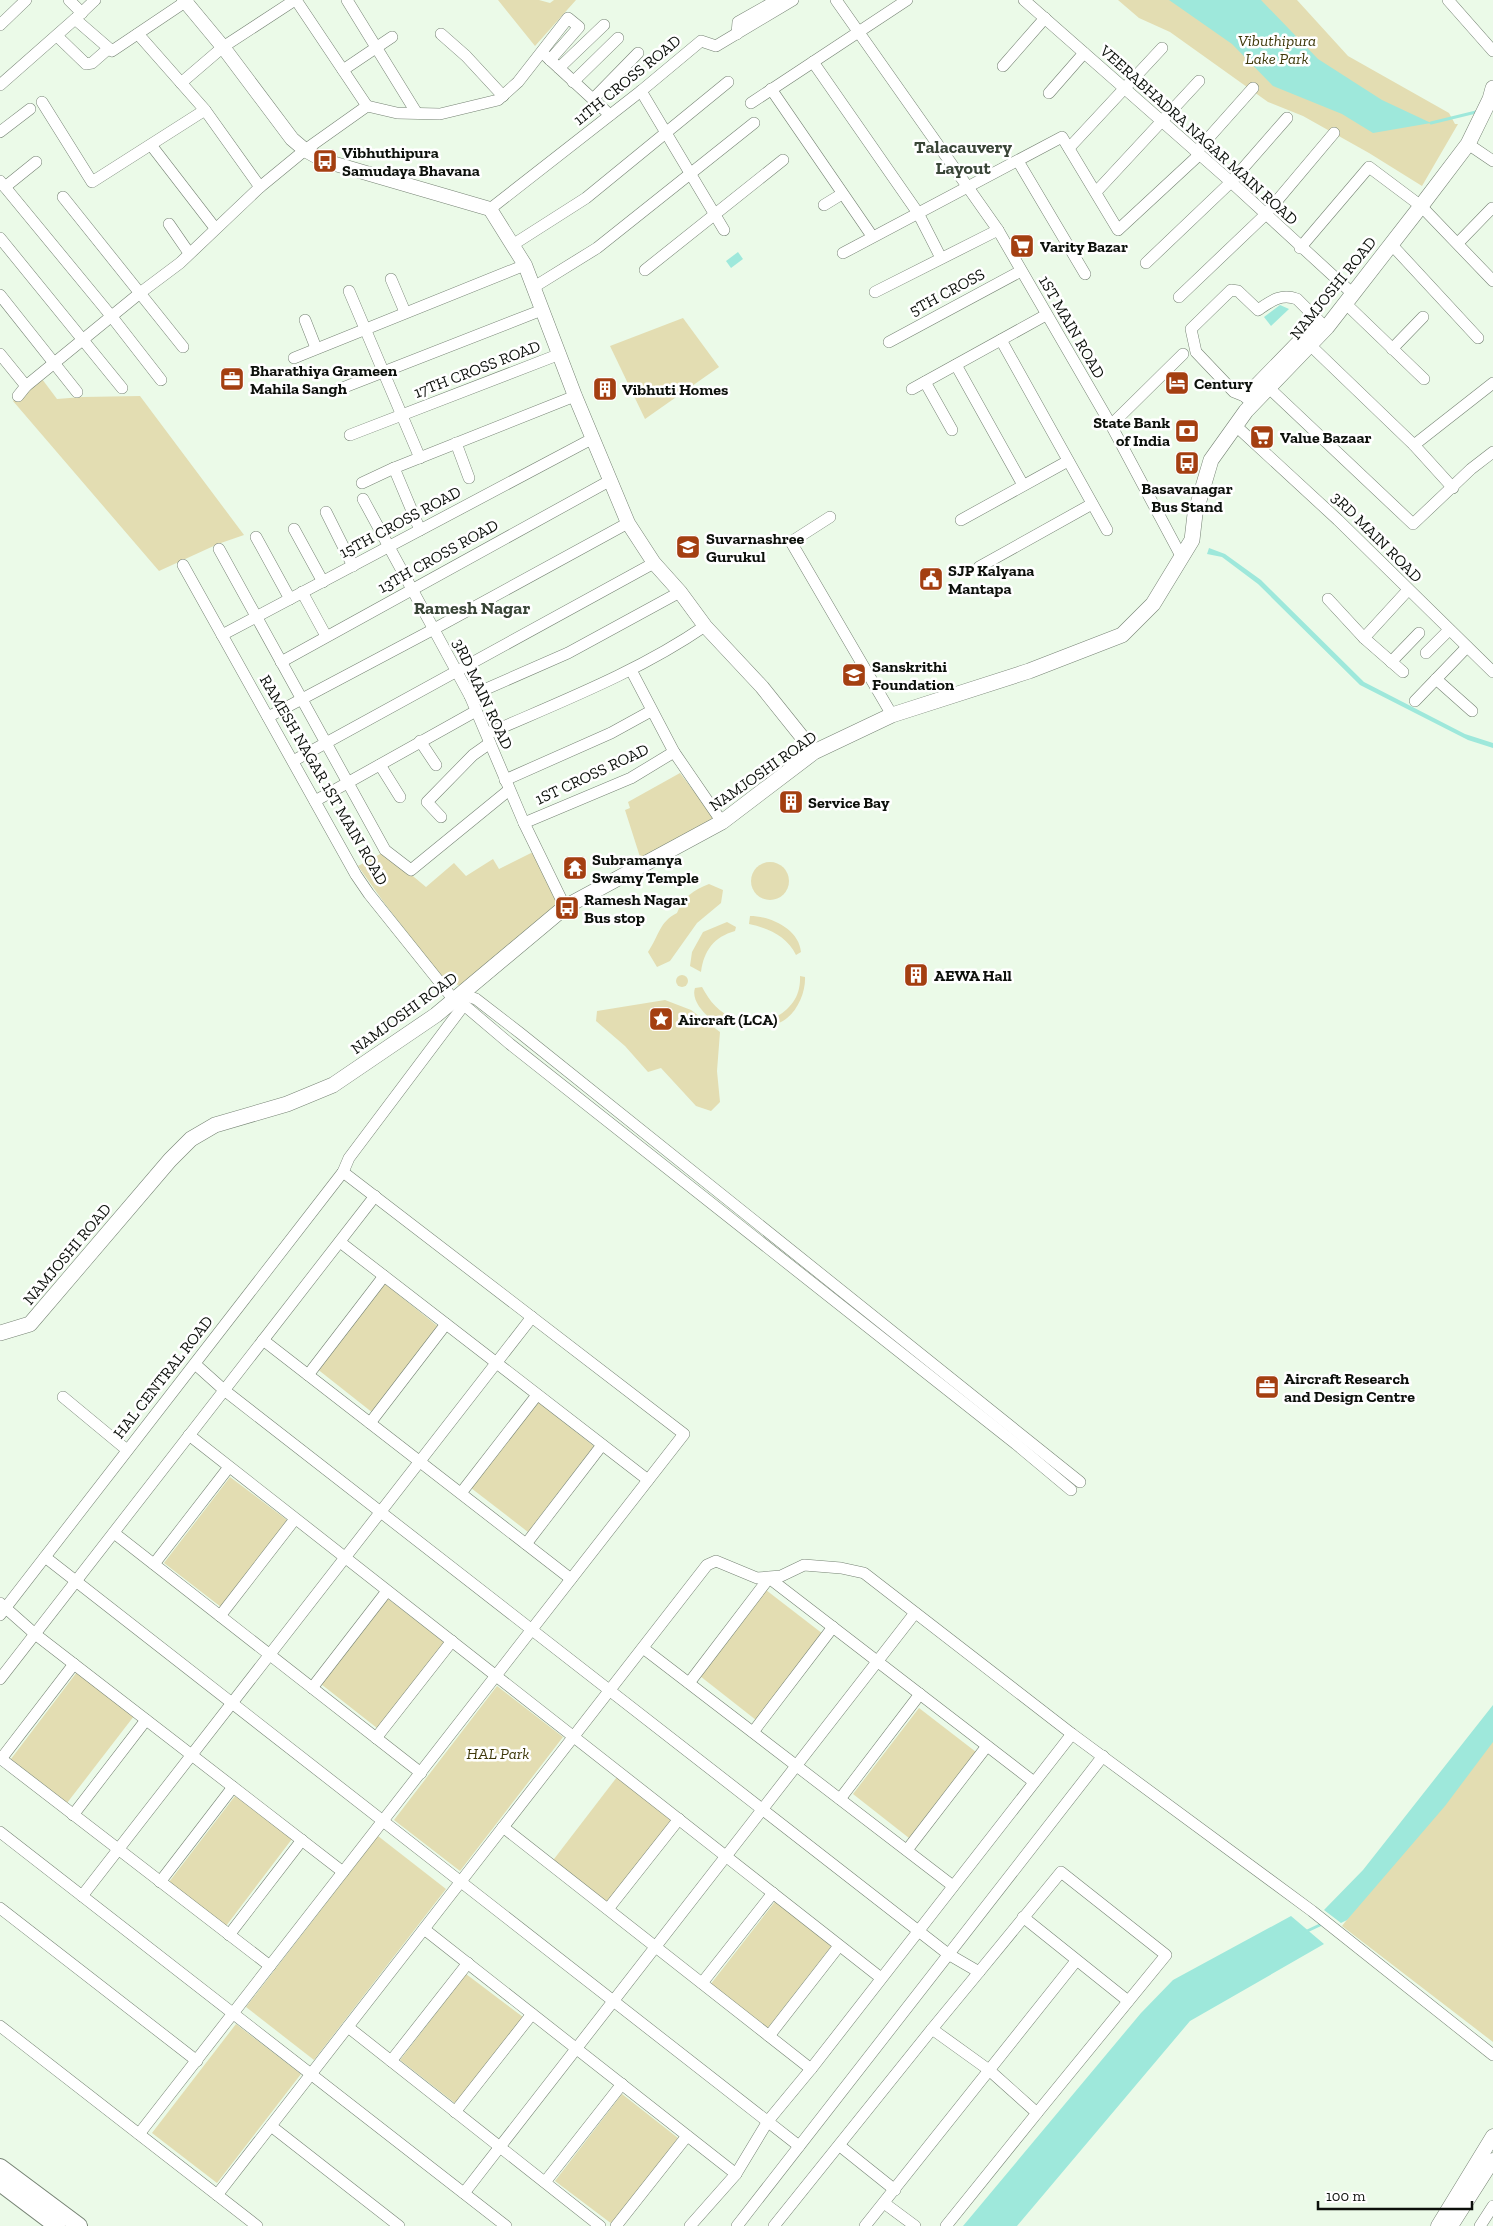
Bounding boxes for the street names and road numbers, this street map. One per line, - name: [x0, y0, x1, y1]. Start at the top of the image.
- street label: 11TH CROSS ROAD: [569, 31, 685, 129]
- street label: VEERABHADRA NAGAR MAIN ROAD: [1095, 40, 1302, 229]
- street label: NAMJOSHI ROAD: [1286, 233, 1380, 343]
- street label: 5TH CROSS: [906, 264, 988, 320]
- street label: 1ST MAIN ROAD: [1035, 272, 1109, 382]
- street label: 17TH CROSS ROAD: [411, 336, 543, 402]
- street label: 15TH CROSS ROAD: [336, 482, 464, 562]
- street label: 3RD MAIN ROAD: [1328, 488, 1426, 586]
- street label: 13TH CROSS ROAD: [375, 515, 501, 597]
- street label: 3RD MAIN ROAD: [449, 635, 517, 753]
- street label: RAMESH NAGAR 1ST MAIN ROAD: [256, 671, 392, 889]
- street label: NAMJOSHI ROAD: [706, 727, 820, 815]
- street label: 1ST CROSS ROAD: [532, 739, 652, 809]
- street label: NAMJOSHI ROAD: [347, 968, 461, 1058]
- street label: NAMJOSHI ROAD: [19, 1199, 115, 1309]
- street label: HAL CENTRAL ROAD: [109, 1312, 217, 1442]

